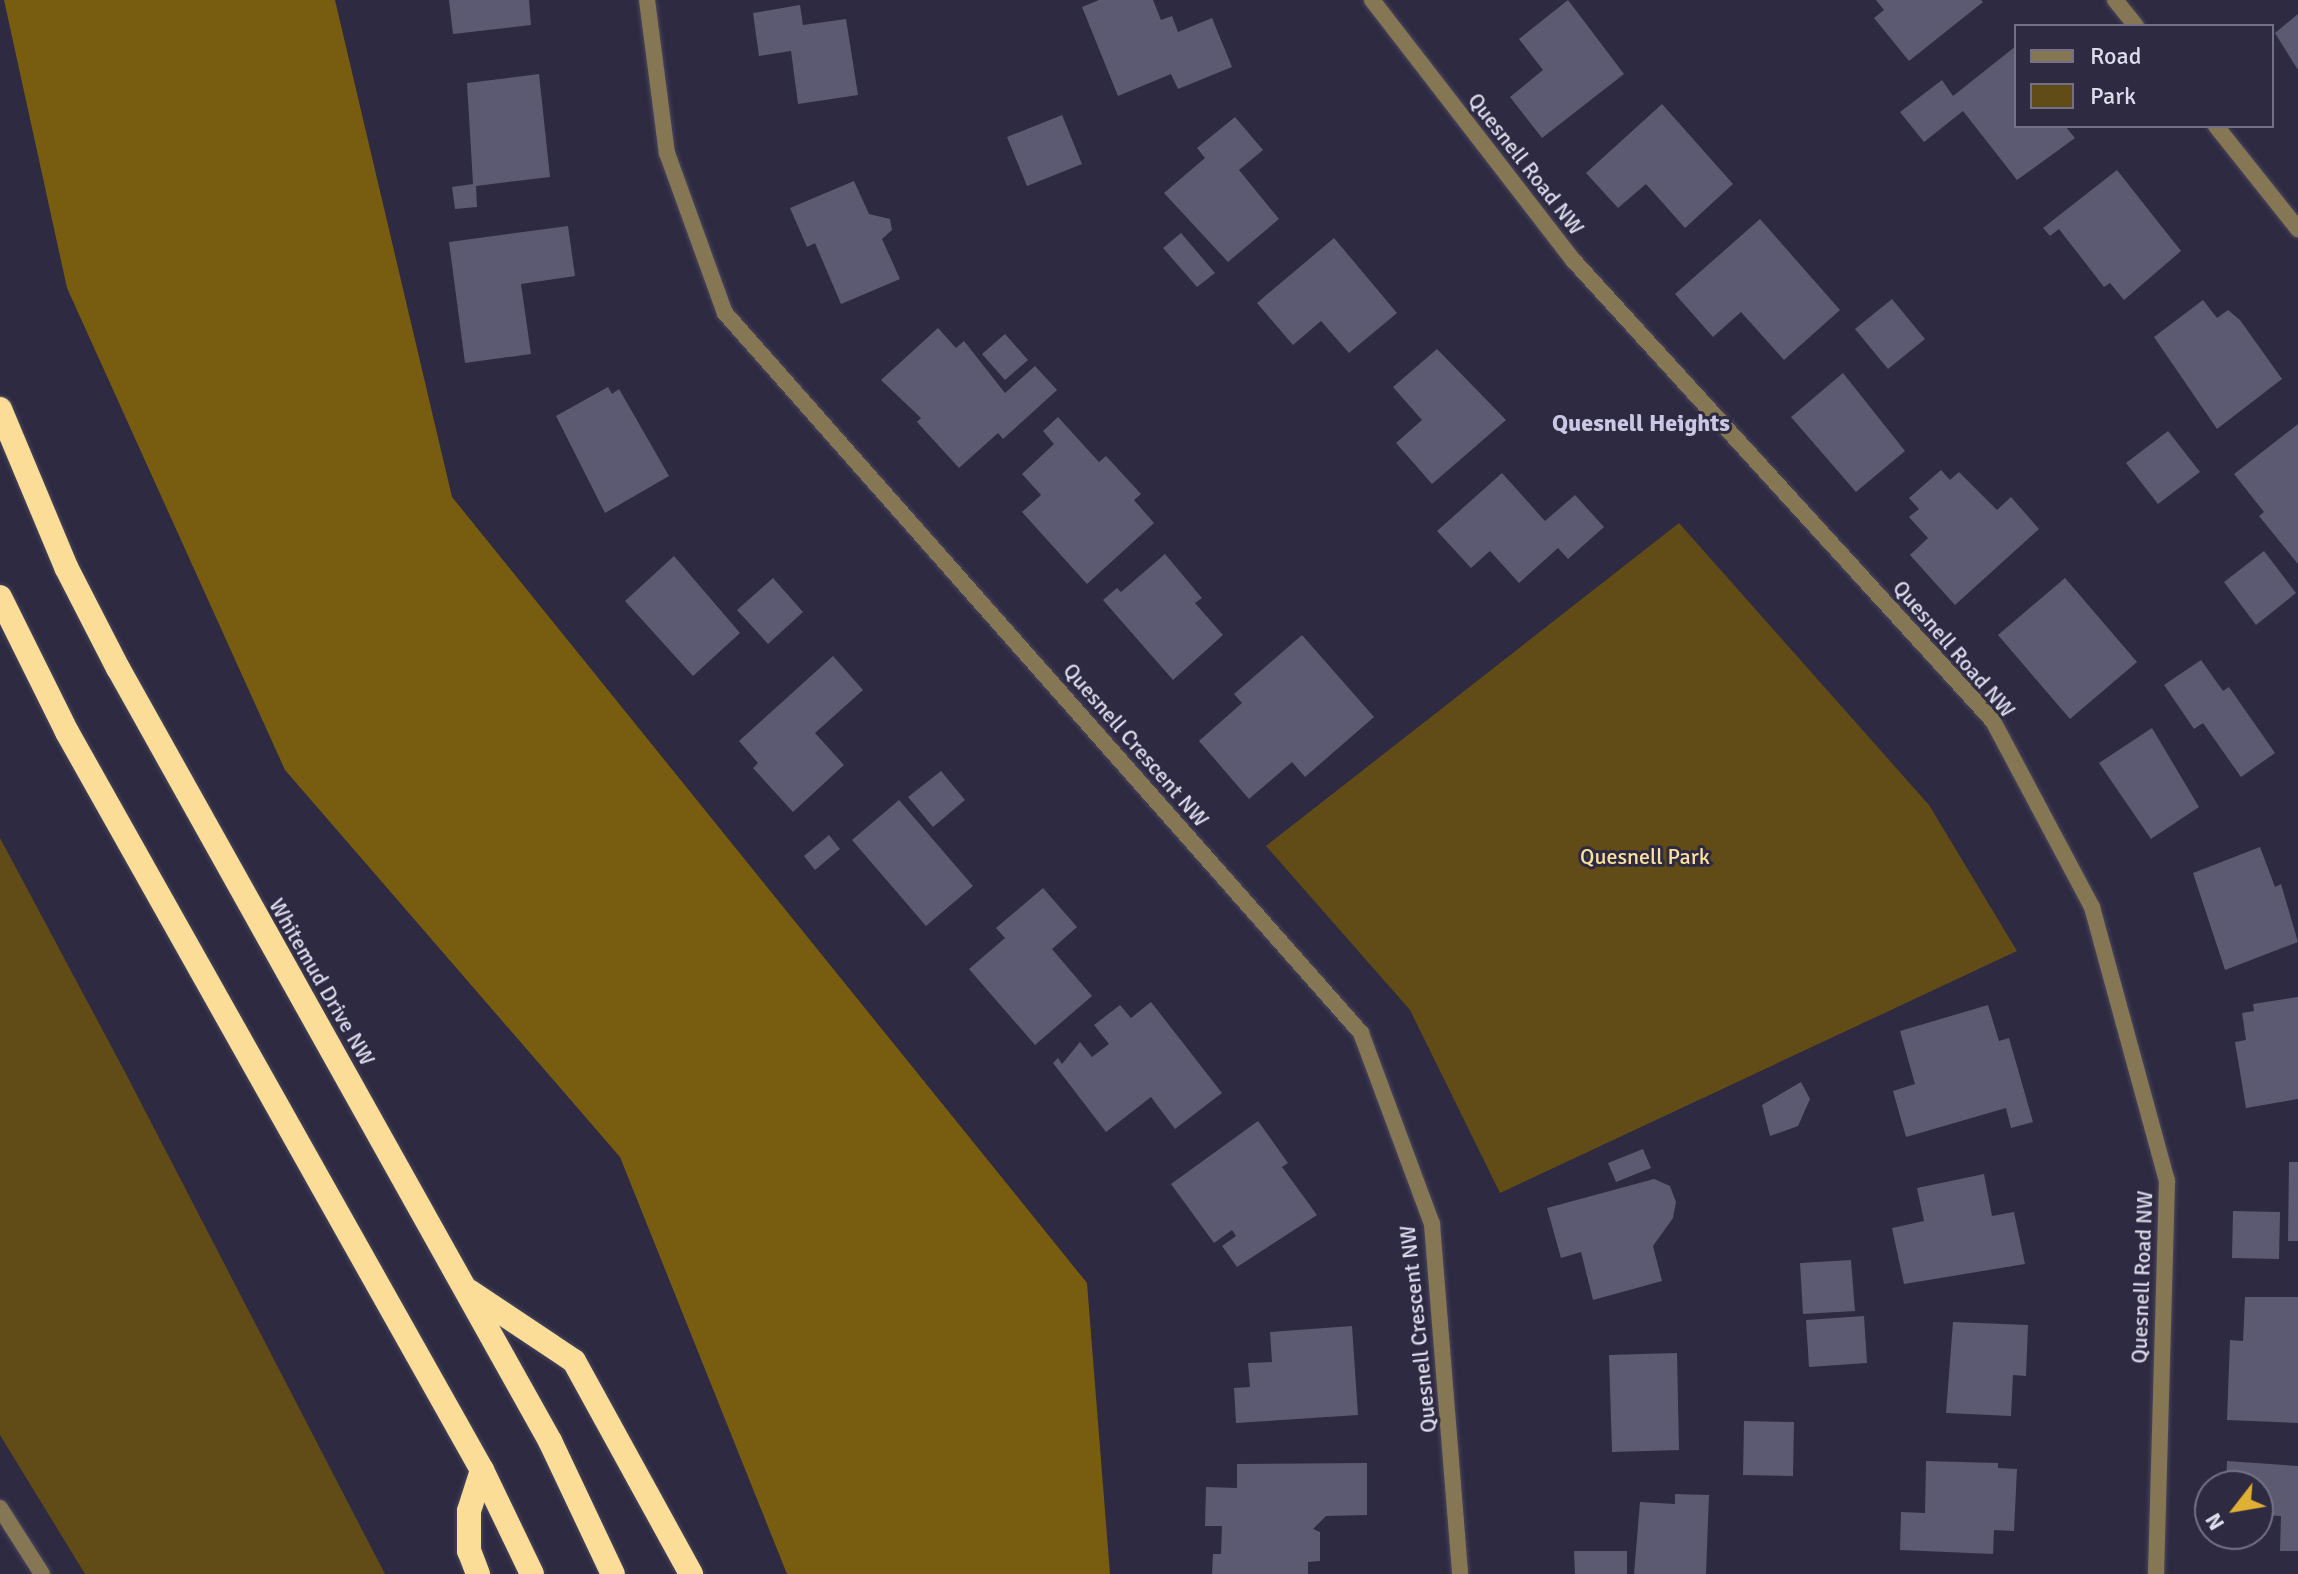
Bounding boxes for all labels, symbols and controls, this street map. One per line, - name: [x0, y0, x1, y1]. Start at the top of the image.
- legend: [2014, 24, 2274, 128]
- text: Road: [2090, 41, 2141, 71]
- text: Park: [2090, 81, 2136, 111]
- street label: Quesnell Road NW: [1462, 88, 1590, 240]
- district label: Quesnell Heights: [1552, 410, 1730, 438]
- street label: Quesnell Road NW: [1887, 575, 2021, 723]
- street label: Quesnell Crescent NW: [1058, 658, 1214, 832]
- park label: Quesnell Park: [1580, 844, 1710, 870]
- street label: Whitemud Drive NW: [263, 894, 381, 1070]
- street label: Quesnell Road NW: [2126, 1190, 2158, 1364]
- street label: Quesnell Crescent NW: [1394, 1224, 1442, 1434]
- north arrow: [2194, 1470, 2274, 1550]
- text: N: [2199, 1508, 2230, 1535]

